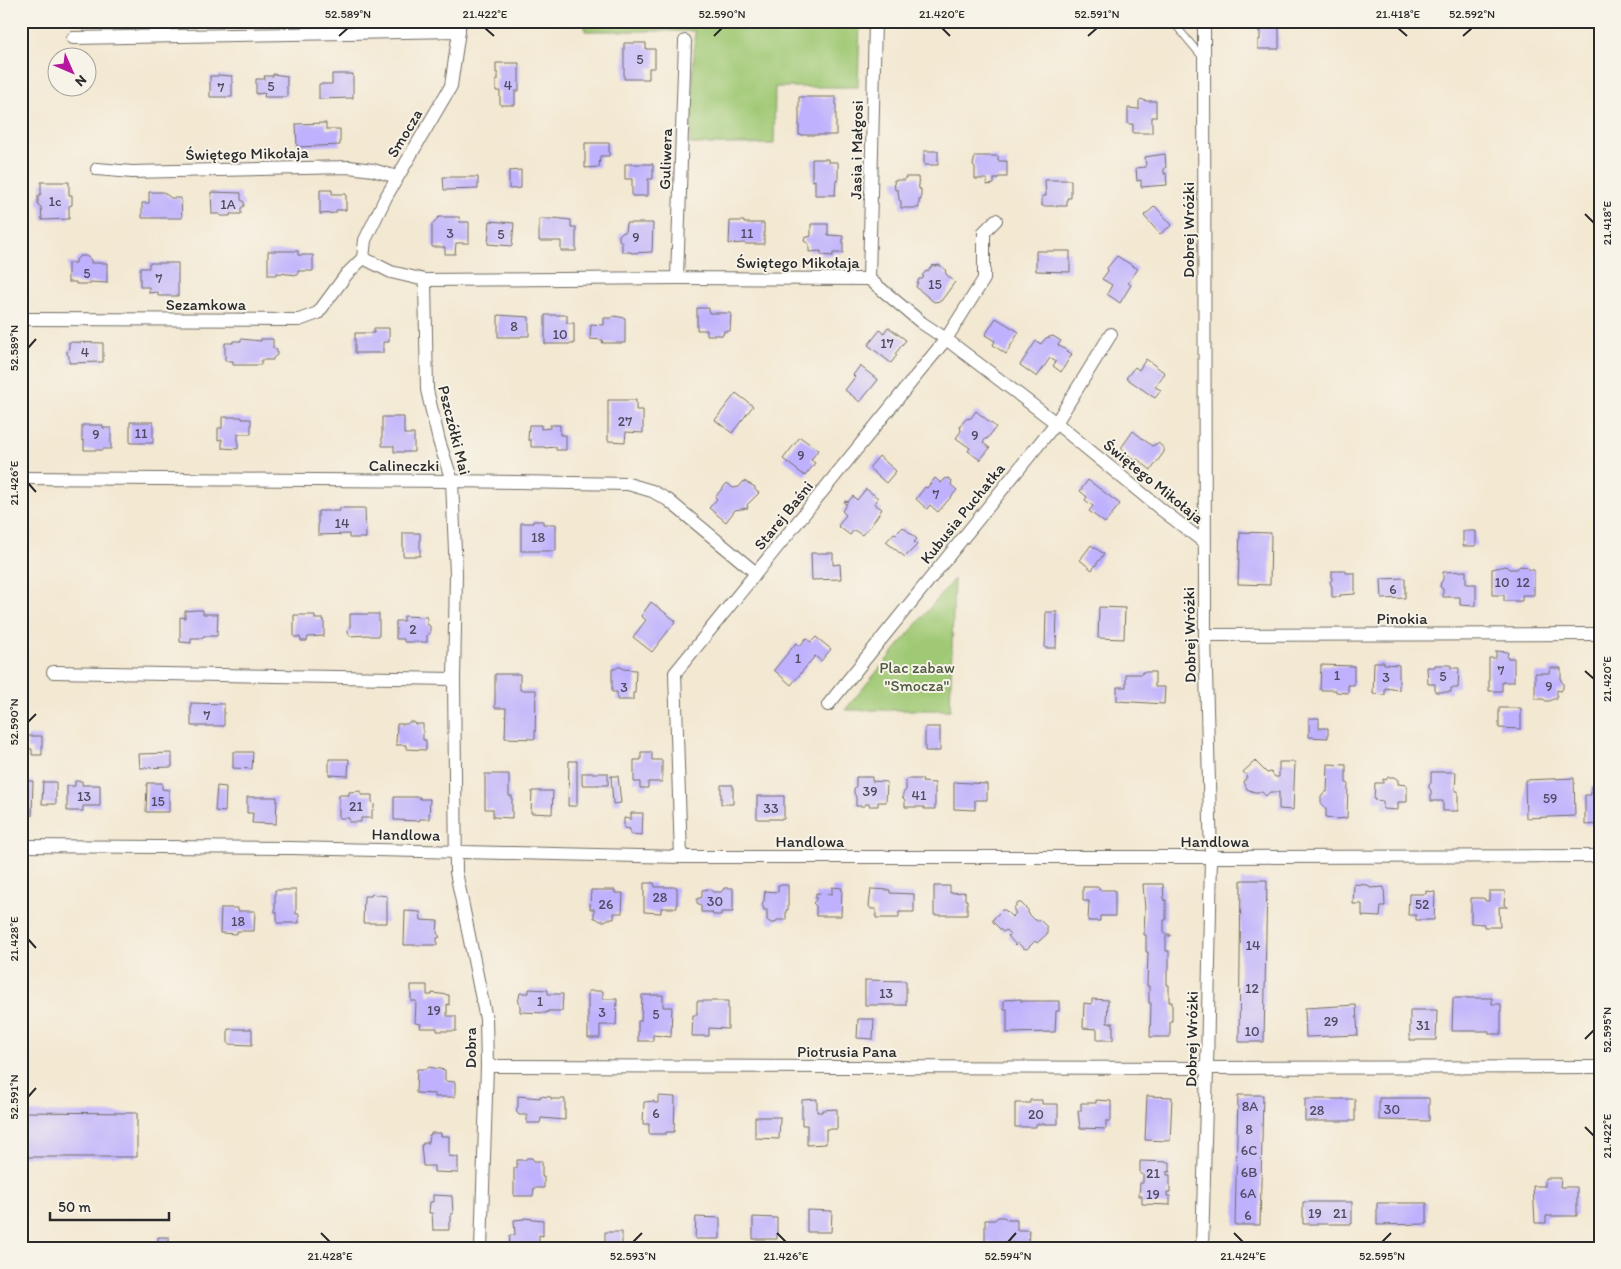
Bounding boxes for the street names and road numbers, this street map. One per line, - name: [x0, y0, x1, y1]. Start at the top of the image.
- street label: Jasia i Małgosi: [846, 100, 867, 200]
- street label: Smocza: [383, 105, 426, 161]
- street label: Guliwera: [655, 127, 676, 190]
- street label: Świętego Mikołaja: [185, 143, 310, 164]
- street label: Dobrej Wróżki: [1179, 182, 1198, 278]
- street label: Świętego Mikołaja: [736, 253, 860, 272]
- street label: Sezamkowa: [166, 295, 247, 314]
- street label: Pszczółki Mai: [434, 383, 475, 477]
- street label: Świętego Mikołaja: [1100, 435, 1208, 528]
- street label: Calineczki: [369, 456, 439, 475]
- street label: Kubusia Puchatka: [916, 459, 1009, 567]
- street label: Starej Baśni: [750, 477, 817, 554]
- street label: Dobrej Wróżki: [1179, 587, 1200, 683]
- street label: Pinokia: [1377, 609, 1428, 628]
- street label: Handlowa: [371, 824, 441, 845]
- street label: Handlowa: [776, 832, 845, 851]
- street label: Handlowa: [1181, 832, 1250, 851]
- street label: Dobrej Wróżki: [1181, 991, 1202, 1087]
- street label: Dobra: [461, 1027, 480, 1069]
- street label: Piotrusia Pana: [797, 1042, 898, 1061]

